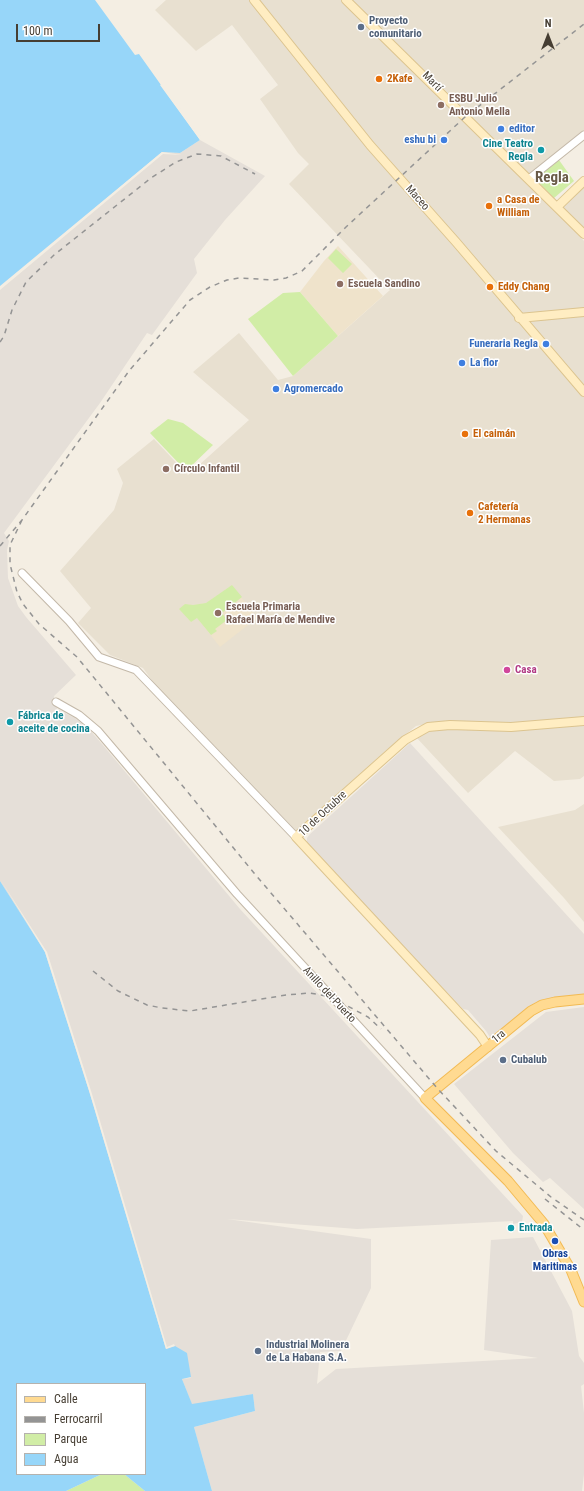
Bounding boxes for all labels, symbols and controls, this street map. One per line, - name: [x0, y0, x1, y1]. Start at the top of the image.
- place label: Proyecto comunitario: [369, 14, 422, 40]
- scale bar: [18, 16, 102, 42]
- north arrow: [528, 16, 568, 56]
- text: N: [545, 17, 551, 30]
- marker: Proyecto comunitario: [356, 22, 366, 32]
- text: 100 m: [23, 24, 53, 38]
- street label: Martí: [419, 69, 445, 95]
- place label: 2Kafe: [387, 72, 413, 86]
- marker: 2Kafe: [374, 74, 384, 84]
- place label: ESBU Julio Antonio Mella: [449, 92, 510, 118]
- marker: ESBU Julio Antonio Mella: [436, 100, 446, 110]
- place label: editor: [509, 122, 535, 136]
- marker: editor: [496, 124, 506, 134]
- place label: eshu bi: [404, 133, 436, 147]
- marker: eshu bi: [439, 135, 449, 145]
- place label: Cine Teatro Regla: [483, 137, 533, 163]
- marker: Cine Teatro Regla: [536, 145, 546, 155]
- district label: Regla: [535, 169, 569, 187]
- street label: Maceo: [402, 183, 432, 213]
- place label: a Casa de William: [497, 193, 540, 219]
- marker: a Casa de William: [484, 201, 494, 211]
- place label: Escuela Sandino: [348, 277, 420, 291]
- marker: Escuela Sandino: [335, 279, 345, 289]
- place label: Eddy Chang: [498, 280, 549, 294]
- marker: Eddy Chang: [485, 282, 495, 292]
- place label: Funeraria Regla: [469, 337, 538, 351]
- marker: Funeraria Regla: [541, 339, 551, 349]
- place label: La flor: [470, 356, 498, 370]
- marker: La flor: [457, 358, 467, 368]
- place label: Agromercado: [284, 382, 343, 396]
- marker: Agromercado: [271, 384, 281, 394]
- place label: El caimán: [473, 427, 515, 441]
- marker: El caimán: [460, 429, 470, 439]
- place label: Círculo Infantil: [174, 462, 239, 476]
- marker: Círculo Infantil: [161, 464, 171, 474]
- place label: Cafetería 2 Hermanas: [478, 500, 531, 526]
- marker: Cafetería 2 Hermanas: [465, 508, 475, 518]
- place label: Escuela Primaria Rafael María de Mendive: [226, 600, 335, 626]
- marker: Escuela Primaria Rafael María de Mendive: [213, 608, 223, 618]
- place label: Casa: [515, 663, 537, 677]
- marker: Casa: [502, 665, 512, 675]
- place label: Fábrica de aceite de cocina: [18, 709, 90, 735]
- marker: Fábrica de aceite de cocina: [5, 717, 15, 727]
- street label: 10 de Octubre: [296, 789, 350, 839]
- street label: Anillo del Puerto: [300, 964, 358, 1026]
- street label: 1ra: [489, 1027, 509, 1047]
- place label: Cubalub: [511, 1053, 547, 1067]
- marker: Cubalub: [498, 1055, 508, 1065]
- place label: Entrada: [519, 1221, 552, 1235]
- marker: Entrada: [506, 1223, 516, 1233]
- marker: Obras Maritimas: [550, 1236, 560, 1246]
- place label: Obras Maritimas: [533, 1247, 577, 1273]
- place label: Industrial Molinera de La Habana S.A.: [266, 1338, 349, 1364]
- marker: Industrial Molinera de La Habana S.A.: [253, 1346, 263, 1356]
- legend: [16, 1383, 146, 1475]
- text: Calle: [54, 1392, 78, 1406]
- text: Ferrocarril: [54, 1412, 103, 1426]
- text: Parque: [54, 1432, 87, 1446]
- text: Agua: [54, 1452, 78, 1466]

